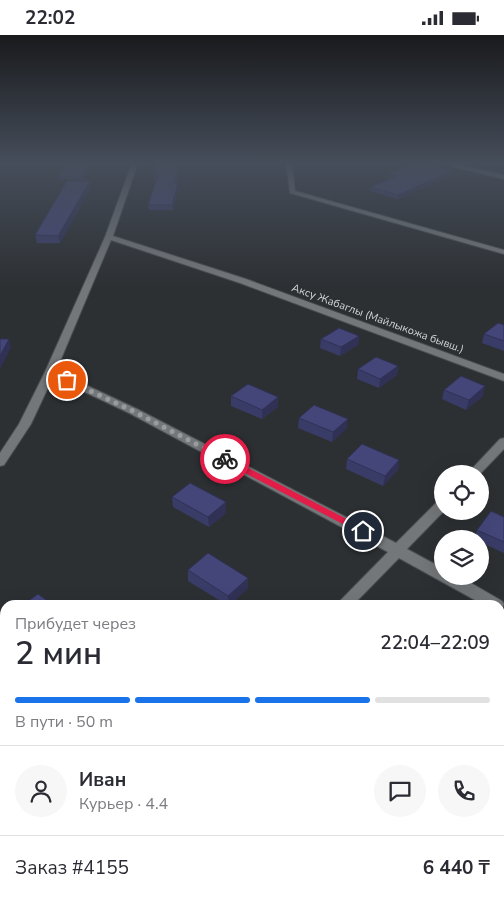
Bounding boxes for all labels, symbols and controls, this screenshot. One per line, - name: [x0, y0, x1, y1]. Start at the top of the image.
- text: 22:02: [25, 5, 75, 31]
- street label: Аксу Жабаглы (Майлыкожа бывш.): [290, 280, 466, 357]
- pin: [46, 359, 88, 401]
- icon: bag: [53, 366, 81, 394]
- courier: [200, 434, 250, 484]
- icon: bike: [211, 445, 239, 473]
- map controls: [434, 465, 489, 585]
- button: locate: [434, 465, 489, 520]
- pin: [342, 510, 384, 552]
- icon: home: [349, 517, 377, 545]
- button: layers: [434, 530, 489, 585]
- text: Прибудет через: [15, 613, 136, 635]
- text: 22:04–22:09: [380, 630, 490, 656]
- text: 2 мин: [15, 632, 102, 675]
- text: В пути · 50 m: [15, 711, 113, 733]
- button: person: [15, 765, 67, 817]
- button: chat: [374, 765, 426, 817]
- button: phone: [438, 765, 490, 817]
- text: Иван: [79, 767, 126, 793]
- text: Курьер · 4.4: [79, 793, 168, 815]
- text: Заказ #4155: [15, 855, 129, 881]
- text: 6 440 ₸: [423, 855, 490, 881]

